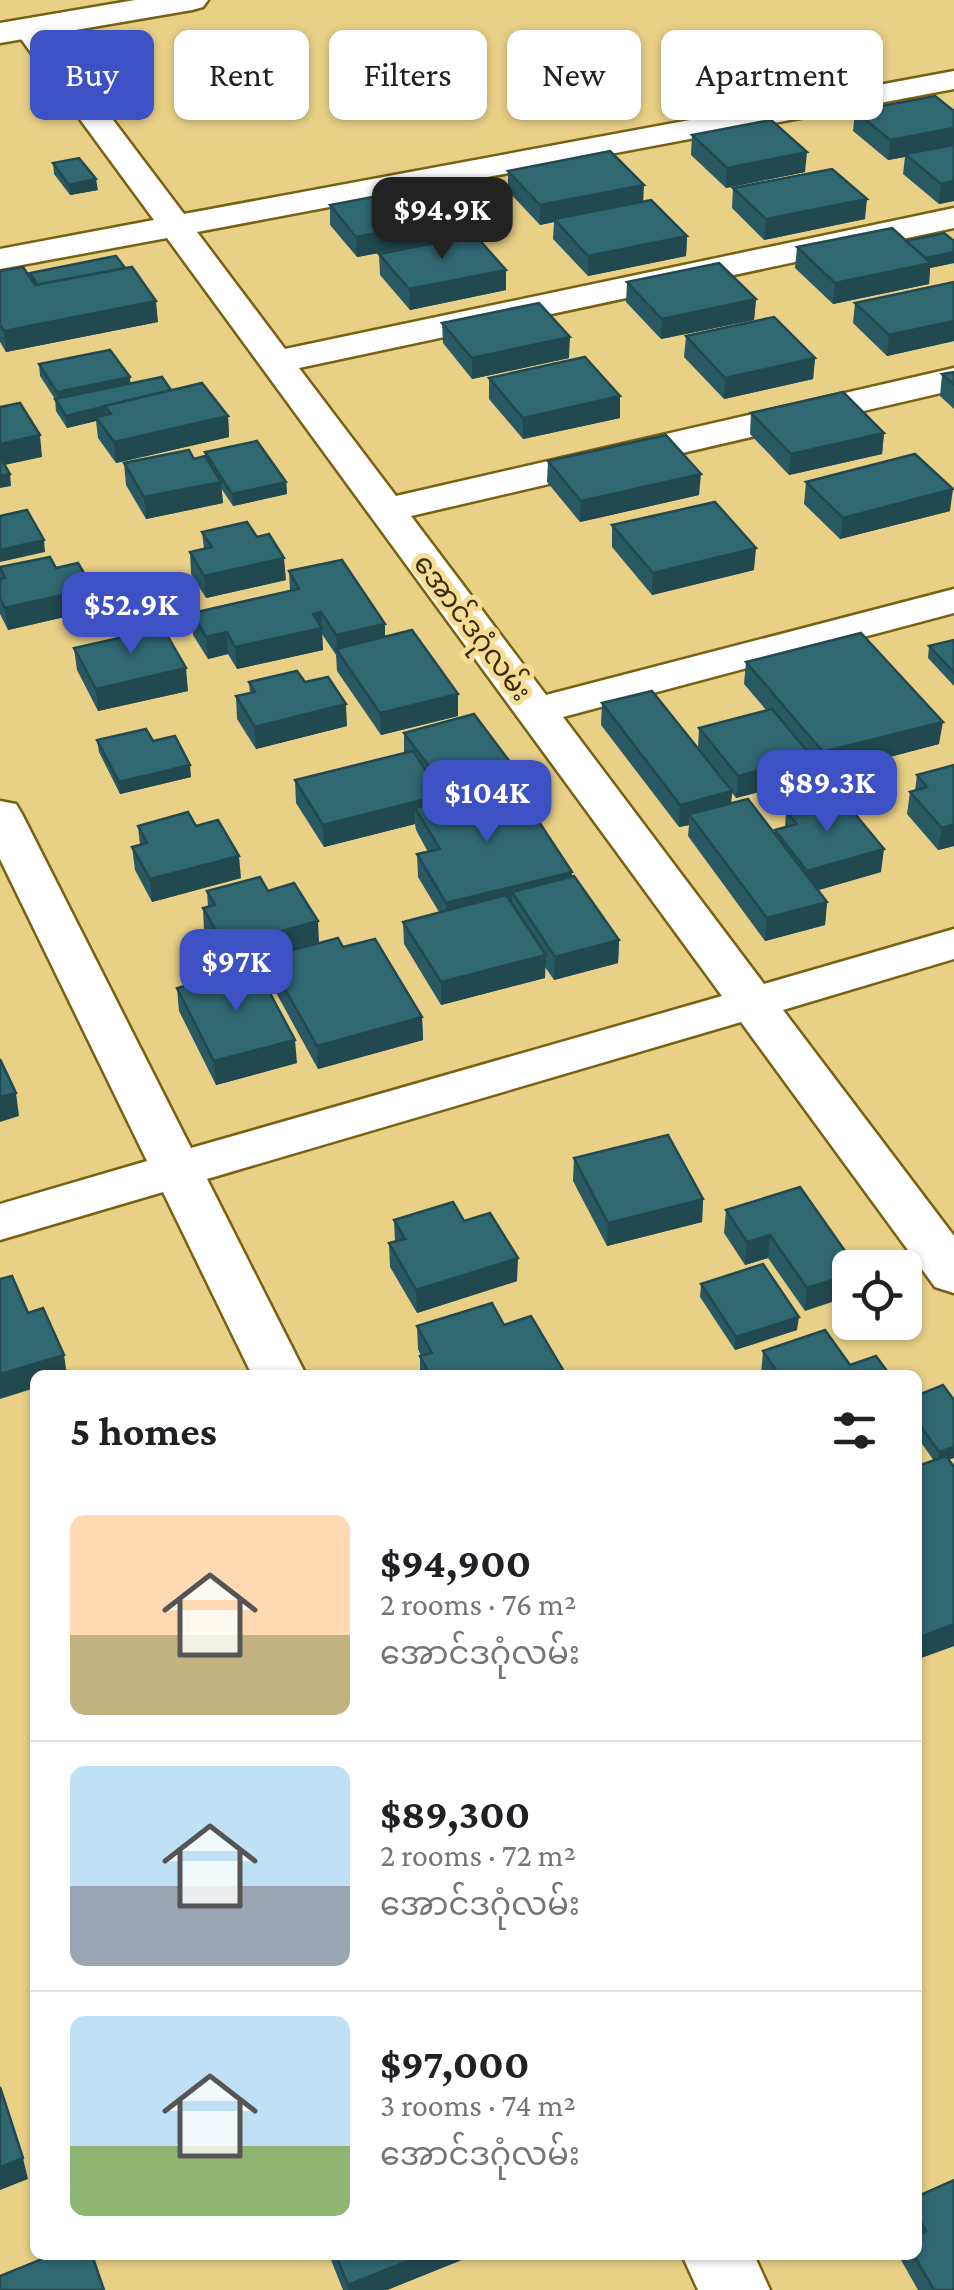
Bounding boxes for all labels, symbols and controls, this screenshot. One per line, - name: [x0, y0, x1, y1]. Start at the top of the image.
- chip: Buy: [30, 30, 154, 120]
- chip: Rent: [174, 30, 309, 120]
- chip: Filters: [329, 30, 487, 120]
- chip: New: [507, 30, 641, 120]
- chip: Apartment: [661, 30, 883, 120]
- pin: $94.9K: [361, 177, 523, 262]
- text: $94.9K: [394, 191, 490, 227]
- street label: အောင်ဒဂုံလမ်း: [402, 546, 540, 711]
- pin: $52.9K: [50, 572, 212, 657]
- text: $52.9K: [84, 586, 178, 622]
- pin: $89.3K: [746, 750, 908, 835]
- pin: $104K: [417, 760, 557, 845]
- text: $89.3K: [779, 764, 875, 800]
- text: $104K: [444, 774, 530, 810]
- pin: $97K: [177, 929, 295, 1014]
- text: $97K: [202, 943, 270, 979]
- map controls: [832, 1250, 922, 1340]
- button: locate: [832, 1250, 922, 1340]
- icon: filters: [827, 1403, 882, 1458]
- text: 5 homes: [70, 1407, 217, 1454]
- text: $94,900: [380, 1539, 531, 1586]
- icon: home: [150, 1555, 270, 1675]
- text: 2 rooms · 76 m²: [380, 1586, 577, 1622]
- text: အောင်ဒဂုံလမ်း: [380, 1635, 580, 1671]
- text: $89,300: [380, 1790, 530, 1837]
- icon: home: [150, 1806, 270, 1926]
- text: 2 rooms · 72 m²: [380, 1837, 576, 1873]
- text: အောင်ဒဂုံလမ်း: [380, 1886, 580, 1922]
- text: $97,000: [380, 2040, 529, 2087]
- icon: home: [150, 2056, 270, 2176]
- text: 3 rooms · 74 m²: [380, 2087, 576, 2123]
- text: အောင်ဒဂုံလမ်း: [380, 2136, 580, 2172]

